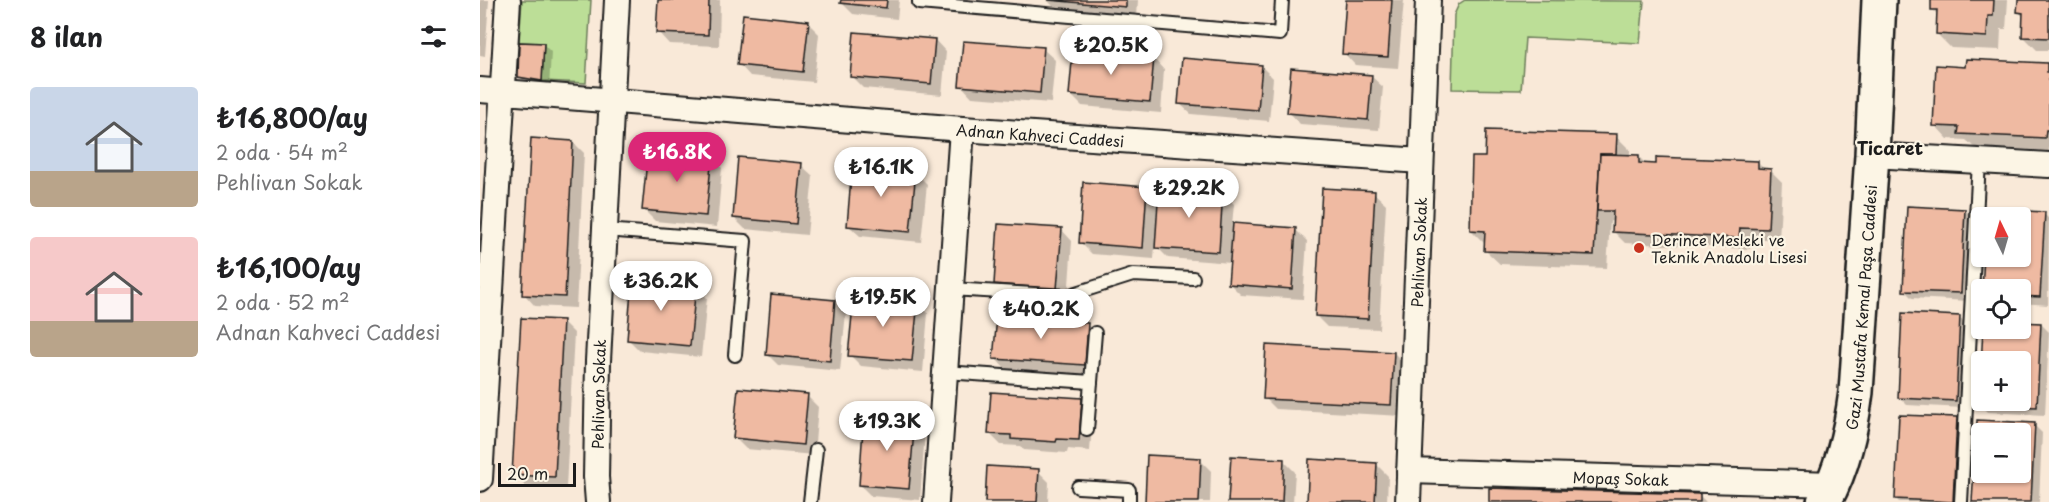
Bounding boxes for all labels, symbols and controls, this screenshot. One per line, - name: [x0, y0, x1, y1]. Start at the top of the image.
- text: 8 ilan: [30, 17, 103, 56]
- icon: filters: [417, 20, 450, 53]
- pin: ₺20.5K: [1062, 25, 1160, 76]
- text: ₺20.5K: [1073, 29, 1149, 59]
- text: ₺16,800/ay: [216, 98, 368, 137]
- icon: home: [78, 111, 150, 183]
- street label: Adnan Kahveci Caddesi: [955, 117, 1125, 152]
- pin: ₺16.8K: [628, 132, 726, 183]
- district label: Ticaret: [1857, 134, 1924, 161]
- text: ₺16.8K: [642, 136, 712, 166]
- text: 2 oda · 54 m²: [216, 137, 348, 167]
- pin: ₺16.1K: [832, 147, 930, 198]
- text: ₺16.1K: [848, 151, 914, 181]
- text: Pehlivan Sokak: [216, 167, 363, 197]
- pin: ₺29.2K: [1140, 168, 1238, 219]
- text: ₺29.2K: [1153, 172, 1225, 202]
- street label: Gazi Mustafa Kemal Paşa Caddesi: [1839, 184, 1881, 432]
- street label: Pehlivan Sokak: [1404, 196, 1432, 308]
- north arrow: [1971, 207, 2031, 267]
- map controls: [1971, 207, 2031, 483]
- place label: Derince Mesleki ve Teknik Anadolu Lisesi: [1651, 228, 1807, 268]
- marker: Derince Mesleki ve Teknik Anadolu Lisesi: [1632, 241, 1646, 255]
- text: ₺16,100/ay: [216, 248, 361, 287]
- icon: home: [78, 261, 150, 333]
- pin: ₺36.2K: [612, 261, 710, 312]
- text: ₺36.2K: [623, 265, 699, 295]
- pin: ₺19.5K: [834, 277, 932, 328]
- button: locate: [1971, 279, 2031, 339]
- text: ₺19.5K: [849, 281, 917, 311]
- text: 2 oda · 52 m²: [216, 287, 349, 317]
- pin: ₺40.2K: [992, 289, 1090, 340]
- text: ₺40.2K: [1002, 293, 1080, 323]
- text: Adnan Kahveci Caddesi: [216, 317, 440, 347]
- street label: Pehlivan Sokak: [585, 338, 611, 449]
- button: +: [1971, 351, 2031, 411]
- pin: ₺19.3K: [838, 401, 936, 452]
- text: ₺19.3K: [853, 405, 921, 435]
- button: −: [1971, 423, 2031, 483]
- scale bar: [498, 460, 576, 488]
- text: 20 m: [507, 461, 548, 485]
- street label: Mopaş Sokak: [1572, 465, 1670, 490]

